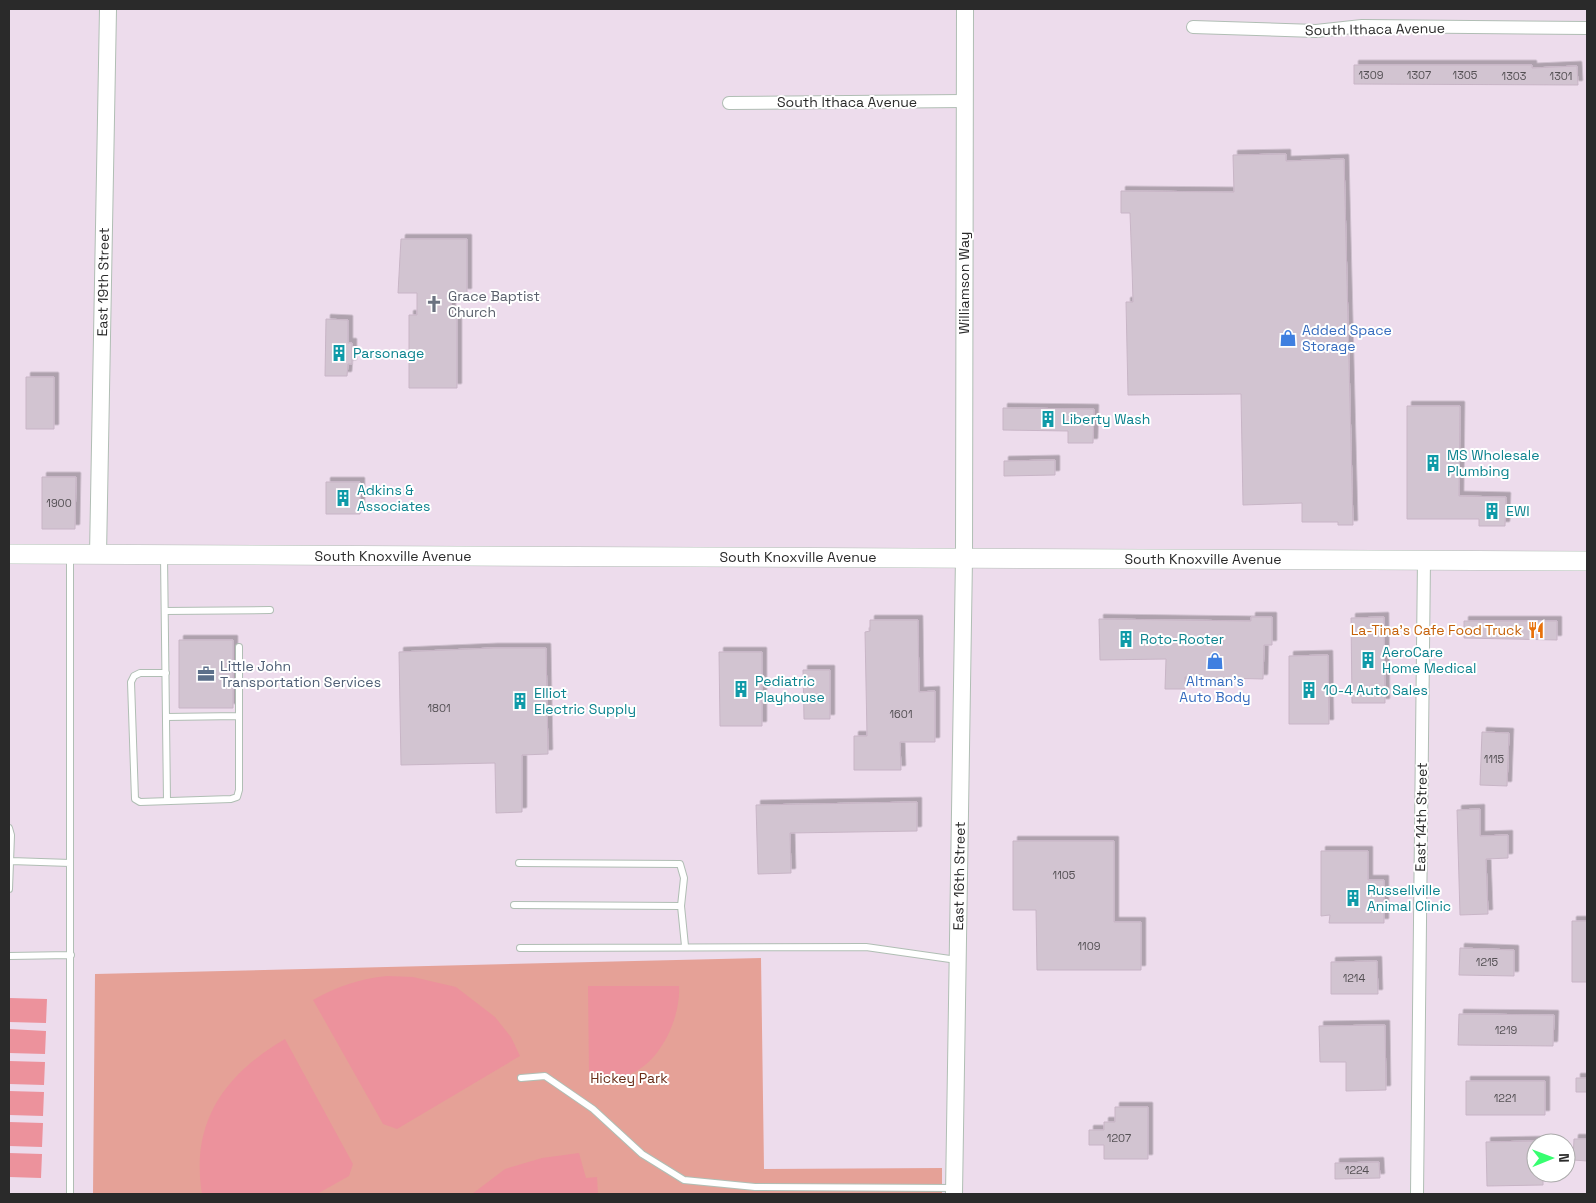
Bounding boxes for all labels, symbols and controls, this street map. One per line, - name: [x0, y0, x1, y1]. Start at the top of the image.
- street label: South Ithaca Avenue: [1305, 19, 1445, 39]
- house number: 1309: [1358, 68, 1384, 82]
- house number: 1307: [1407, 68, 1431, 82]
- house number: 1305: [1453, 68, 1478, 82]
- house number: 1303: [1502, 69, 1527, 83]
- house number: 1301: [1550, 69, 1572, 83]
- street label: South Ithaca Avenue: [777, 93, 917, 111]
- street label: East 19th Street: [93, 227, 113, 337]
- street label: Williamson Way: [955, 232, 973, 334]
- place label: Grace Baptist Church: [448, 287, 540, 321]
- church icon: Grace Baptist Church: [424, 294, 444, 314]
- place label: Added Space Storage: [1302, 321, 1392, 355]
- shop icon: Added Space Storage: [1278, 328, 1298, 348]
- building icon: Parsonage: [329, 343, 349, 363]
- place label: Parsonage: [353, 344, 424, 362]
- building icon: Liberty Wash: [1038, 409, 1058, 429]
- place label: Liberty Wash: [1062, 410, 1150, 428]
- place label: MS Wholesale Plumbing: [1447, 446, 1539, 480]
- building icon: MS Wholesale Plumbing: [1423, 453, 1443, 473]
- place label: Adkins & Associates: [357, 481, 431, 515]
- building icon: Adkins & Associates: [333, 488, 353, 508]
- house number: 1900: [46, 496, 72, 510]
- building icon: EWI: [1482, 501, 1502, 521]
- place label: EWI: [1506, 502, 1530, 520]
- street label: South Knoxville Avenue: [314, 547, 472, 565]
- street label: South Knoxville Avenue: [719, 548, 877, 566]
- street label: South Knoxville Avenue: [1124, 550, 1282, 568]
- restaurant icon: La-Tina's Cafe Food Truck: [1526, 620, 1546, 640]
- place label: La-Tina's Cafe Food Truck: [1351, 621, 1522, 639]
- building icon: Roto-Rooter: [1116, 629, 1136, 649]
- place label: Roto-Rooter: [1140, 630, 1224, 648]
- place label: AeroCare Home Medical: [1382, 643, 1476, 677]
- building icon: AeroCare Home Medical: [1358, 650, 1378, 670]
- shop icon: Altman's Auto Body: [1205, 651, 1225, 671]
- place label: Little John Transportation Services: [220, 657, 381, 691]
- office icon: Little John Transportation Services: [196, 664, 216, 684]
- place label: Pediatric Playhouse: [755, 672, 825, 706]
- place label: Altman's Auto Body: [1179, 672, 1251, 706]
- building icon: Pediatric Playhouse: [731, 679, 751, 699]
- building icon: 10-4 Auto Sales: [1299, 680, 1319, 700]
- place label: 10-4 Auto Sales: [1323, 681, 1428, 699]
- place label: Elliot Electric Supply: [534, 684, 636, 718]
- building icon: Elliot Electric Supply: [510, 691, 530, 711]
- house number: 1801: [427, 701, 451, 715]
- house number: 1601: [890, 707, 912, 721]
- house number: 1115: [1484, 752, 1505, 766]
- street label: East 14th Street: [1411, 762, 1431, 872]
- street label: East 16th Street: [949, 821, 969, 931]
- house number: 1105: [1053, 868, 1076, 882]
- place label: Russellville Animal Clinic: [1367, 881, 1451, 915]
- building icon: Russellville Animal Clinic: [1343, 888, 1363, 908]
- house number: 1109: [1078, 939, 1101, 953]
- house number: 1215: [1476, 955, 1499, 969]
- house number: 1214: [1343, 971, 1365, 985]
- house number: 1219: [1495, 1023, 1518, 1037]
- park label: Hickey Park: [590, 1069, 668, 1087]
- house number: 1221: [1494, 1091, 1516, 1105]
- house number: 1207: [1107, 1131, 1131, 1145]
- north arrow: [1526, 1133, 1576, 1183]
- text: N: [1555, 1153, 1573, 1163]
- house number: 1224: [1345, 1163, 1369, 1177]

